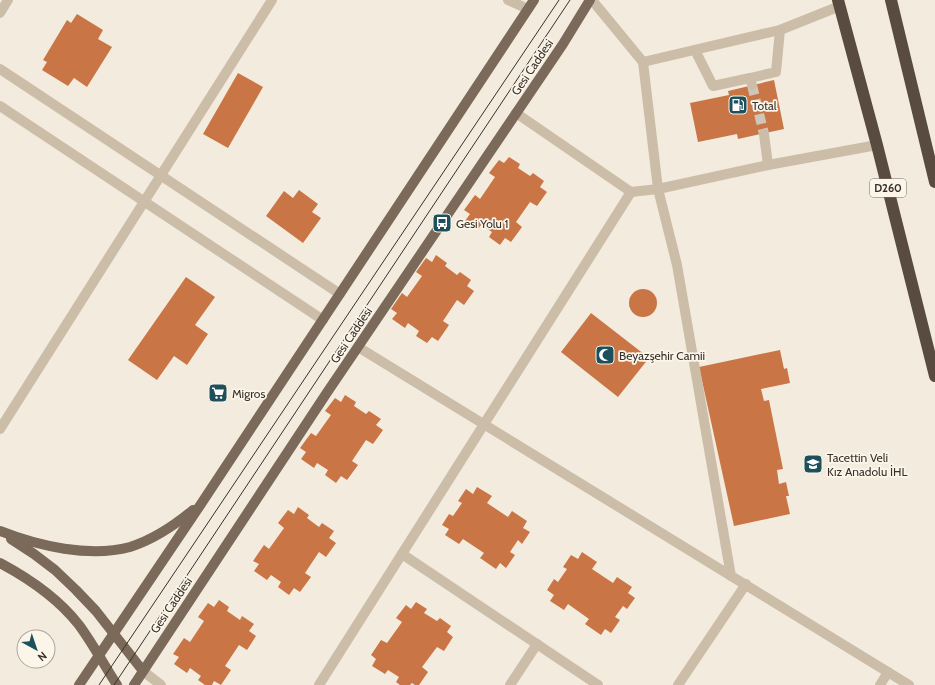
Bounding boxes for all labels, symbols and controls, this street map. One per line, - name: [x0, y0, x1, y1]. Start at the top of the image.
- street label: Gesi Caddesi: [508, 36, 556, 98]
- fuel station icon: Total: [727, 94, 749, 116]
- place label: Total: [752, 98, 777, 113]
- road number: D260: [870, 179, 906, 197]
- bus stop icon: Gesi Yolu 1: [431, 212, 453, 234]
- place label: Gesi Yolu 1: [456, 216, 508, 231]
- street label: Gesi Caddesi: [327, 304, 375, 366]
- mosque icon: Beyazşehir Camii: [594, 344, 616, 366]
- place label: Beyazşehir Camii: [619, 348, 705, 363]
- supermarket icon: Migros: [207, 382, 229, 404]
- place label: Migros: [232, 386, 265, 401]
- place label: Tacettin Veli Kız Anadolu İHL: [827, 450, 907, 479]
- school or university icon: Tacettin Veli Kız Anadolu İHL: [802, 453, 824, 475]
- street label: Gesi Caddesi: [147, 574, 195, 636]
- north arrow: [16, 629, 56, 669]
- text: N: [35, 649, 50, 665]

